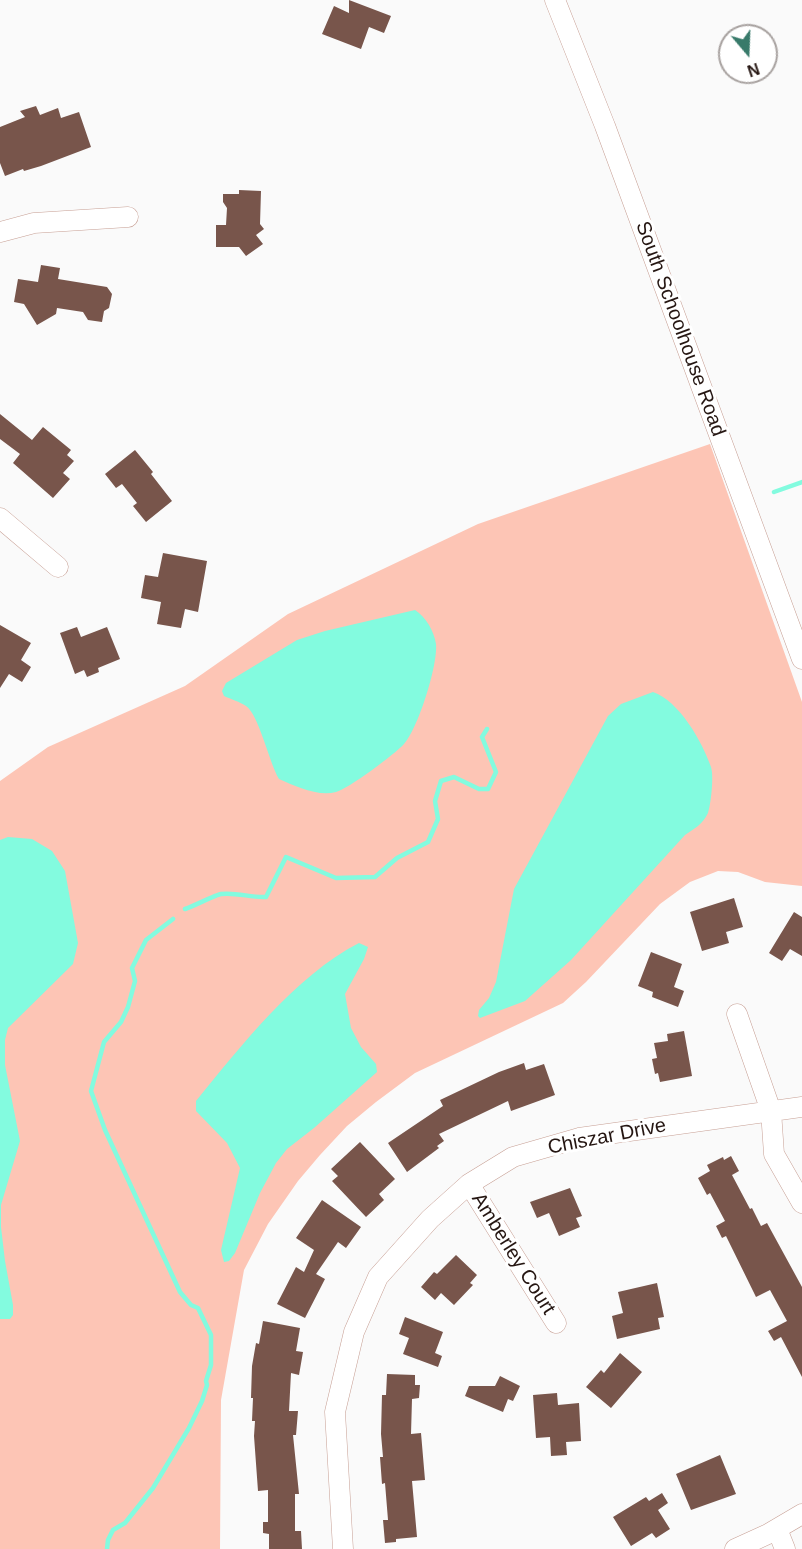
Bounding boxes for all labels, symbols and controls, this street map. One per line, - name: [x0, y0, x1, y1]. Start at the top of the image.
- north arrow: [718, 24, 778, 84]
- text: N: [745, 60, 762, 80]
- street label: South Schoolhouse Road: [630, 218, 730, 440]
- street label: Chiszar Drive: [546, 1114, 668, 1160]
- street label: Amberley Court: [466, 1189, 560, 1319]

